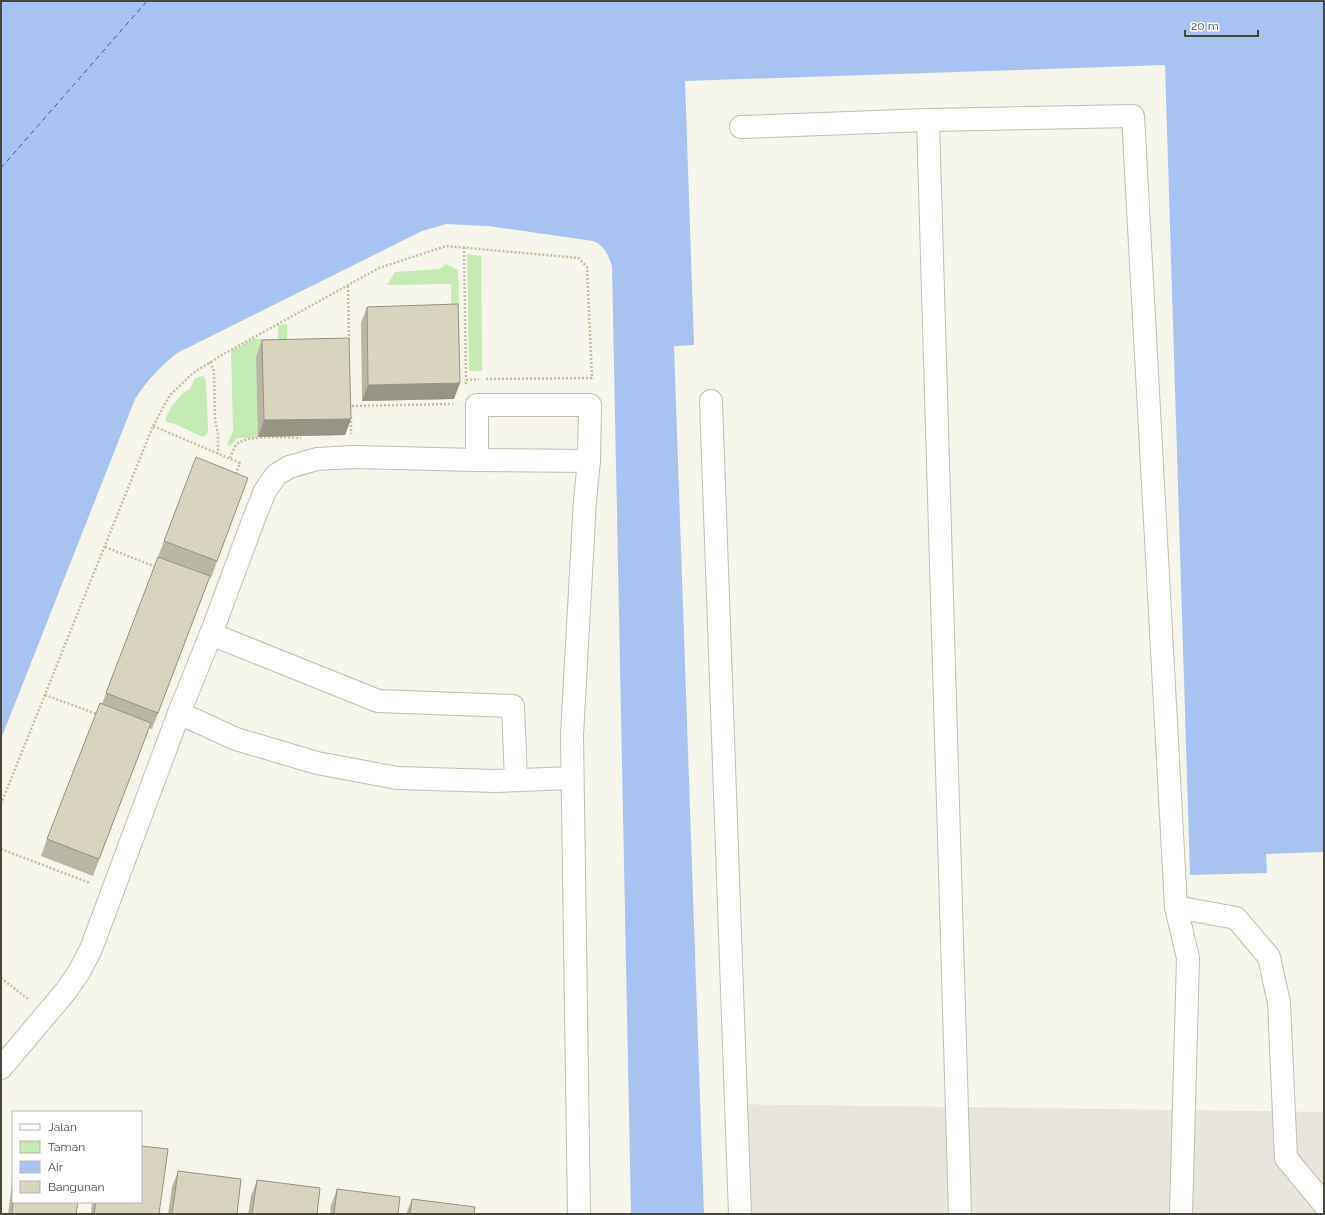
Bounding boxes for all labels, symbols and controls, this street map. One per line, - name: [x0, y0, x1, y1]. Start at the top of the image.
- scale bar: [1185, 12, 1258, 38]
- text: 20 m: [1191, 19, 1219, 33]
- legend: [12, 1111, 142, 1203]
- text: Jalan: [48, 1120, 77, 1134]
- text: Taman: [48, 1140, 85, 1154]
- text: Air: [48, 1160, 64, 1174]
- text: Bangunan: [48, 1180, 105, 1194]

